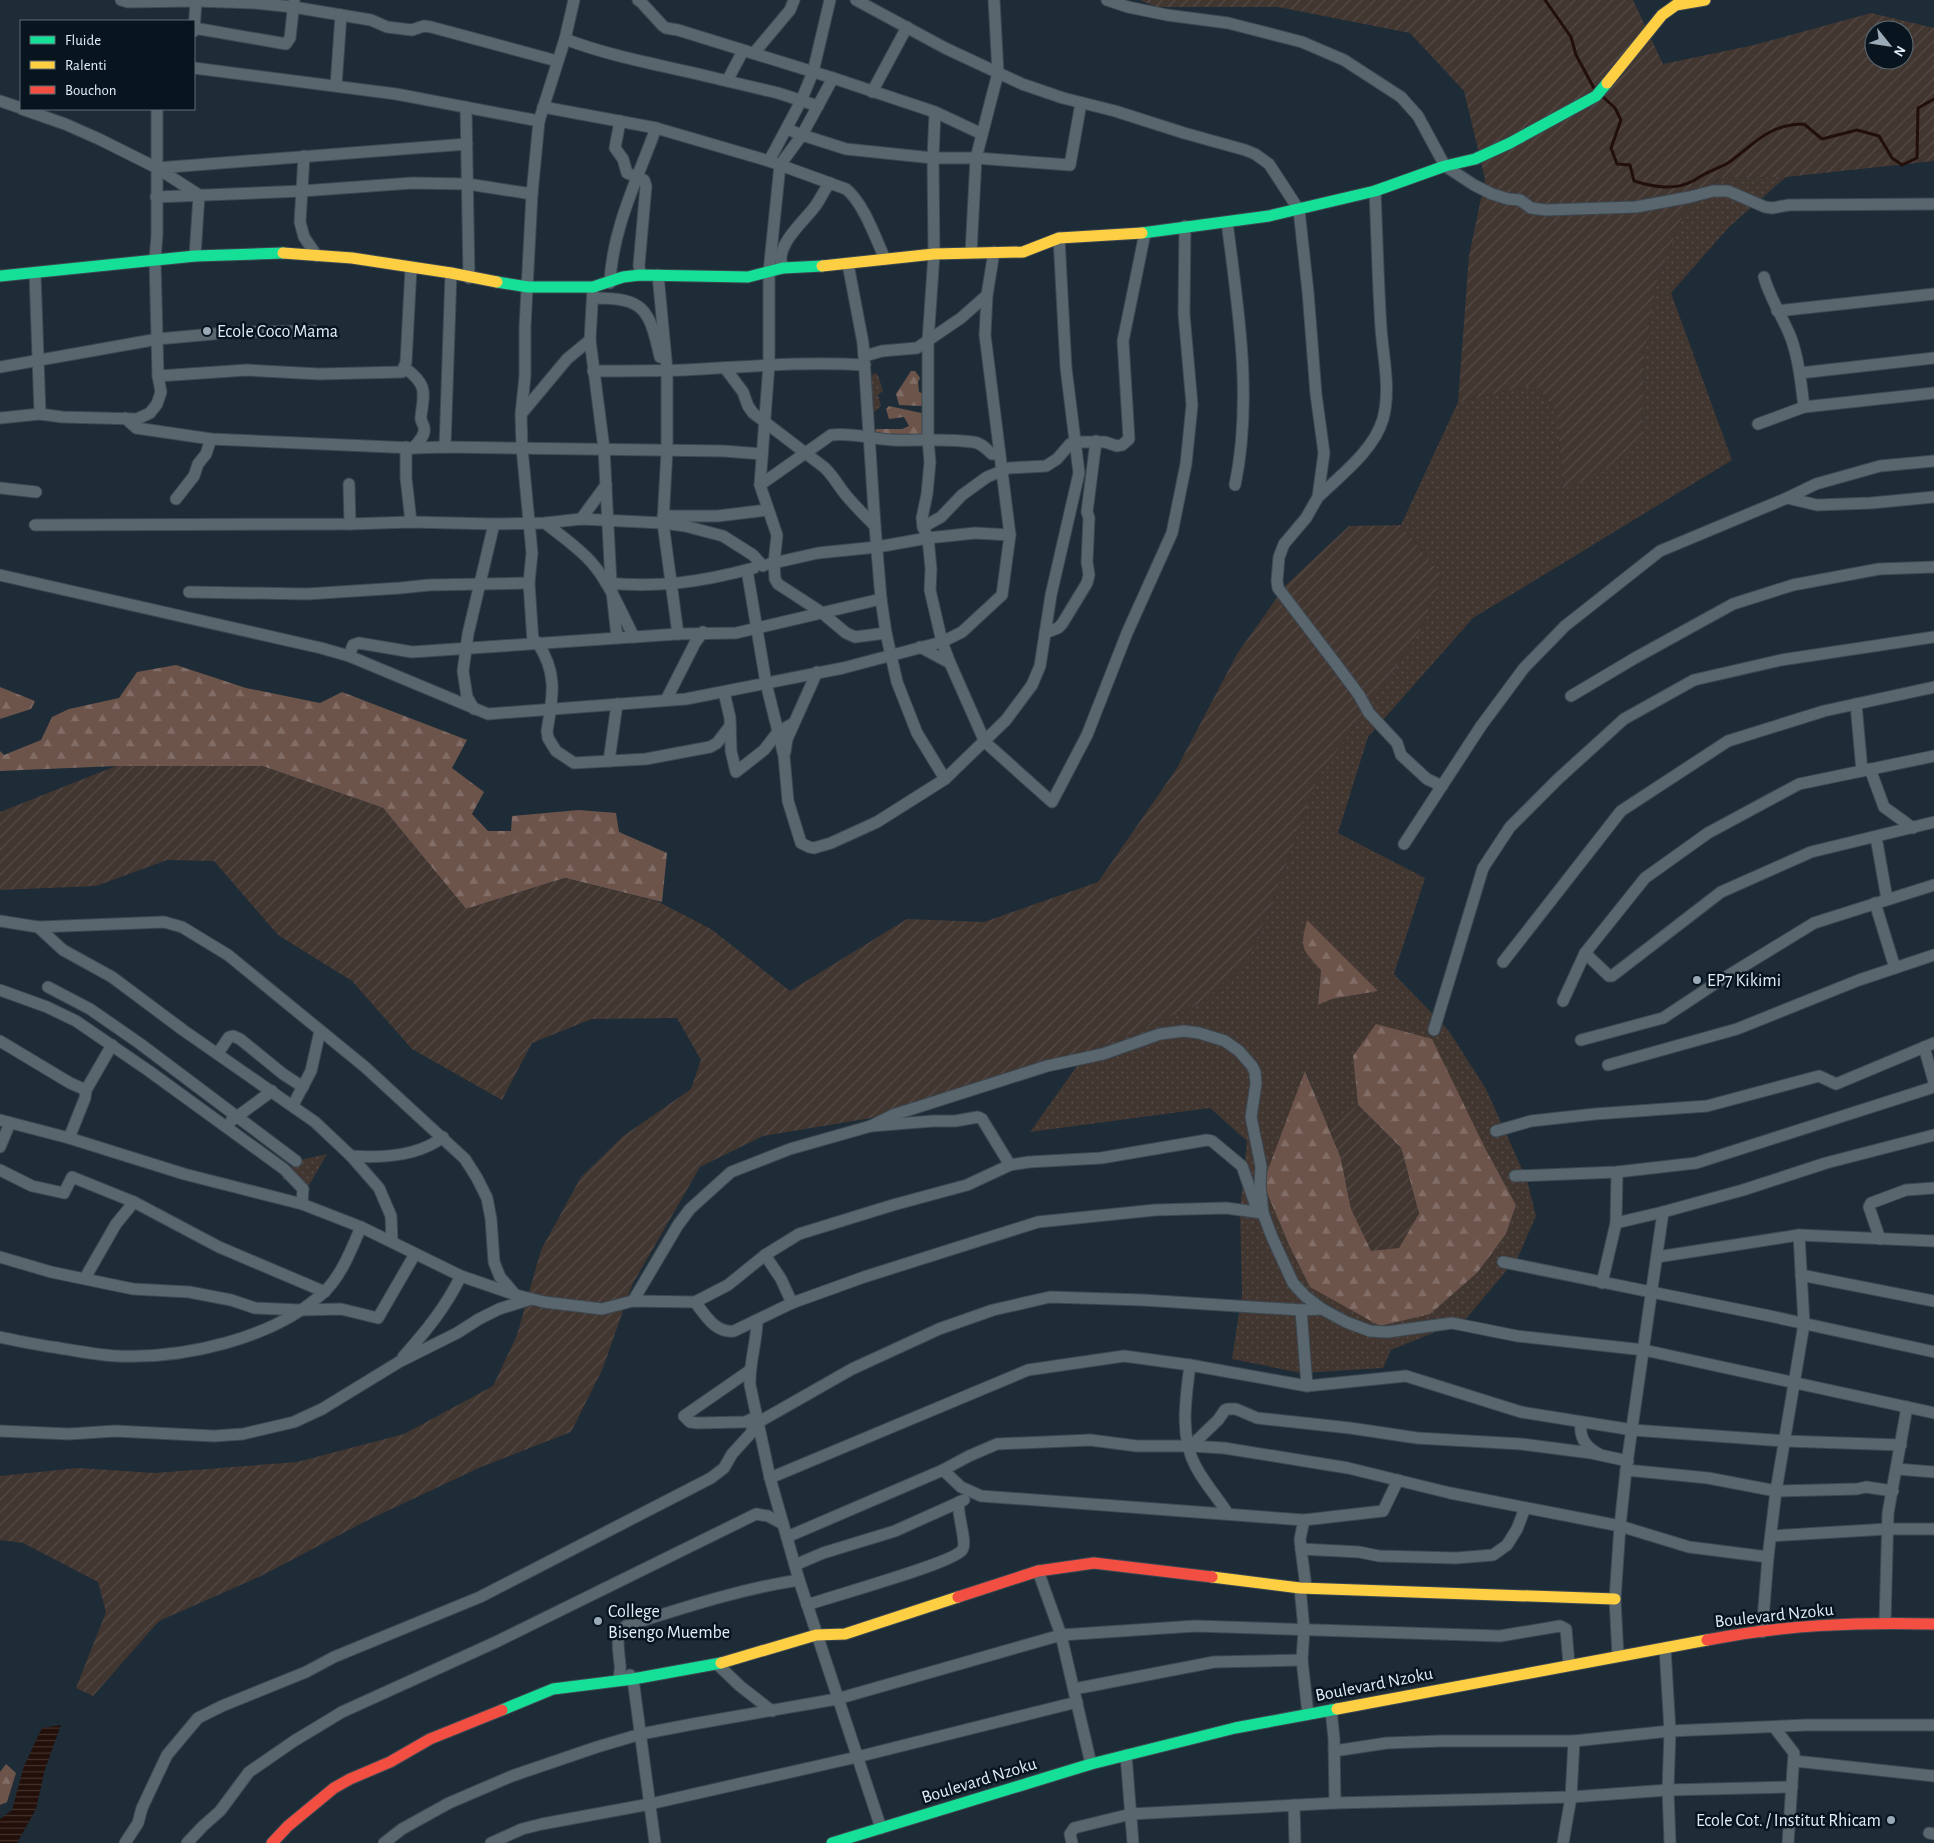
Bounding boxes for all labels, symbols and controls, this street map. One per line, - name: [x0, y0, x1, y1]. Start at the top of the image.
- legend: [20, 20, 195, 110]
- north arrow: [1864, 20, 1914, 70]
- text: Fluide: [65, 33, 101, 48]
- text: N: [1891, 43, 1908, 59]
- text: Ralenti: [65, 58, 107, 73]
- text: Bouchon: [65, 83, 116, 98]
- place label: Ecole Coco Mama: [217, 323, 338, 341]
- marker: Ecole Coco Mama: [201, 325, 213, 337]
- place label: EP7 Kikimi: [1707, 972, 1781, 990]
- marker: EP7 Kikimi: [1691, 974, 1703, 986]
- street label: Boulevard Nzoku: [1714, 1601, 1834, 1631]
- place label: College Bisengo Muembe: [608, 1603, 730, 1642]
- marker: College Bisengo Muembe: [592, 1615, 604, 1627]
- street label: Boulevard Nzoku: [1314, 1665, 1435, 1705]
- street label: Boulevard Nzoku: [920, 1755, 1039, 1807]
- place label: Ecole Cot. / Institut Rhicam: [1696, 1812, 1881, 1830]
- marker: Ecole Cot. / Institut Rhicam: [1885, 1814, 1897, 1826]

